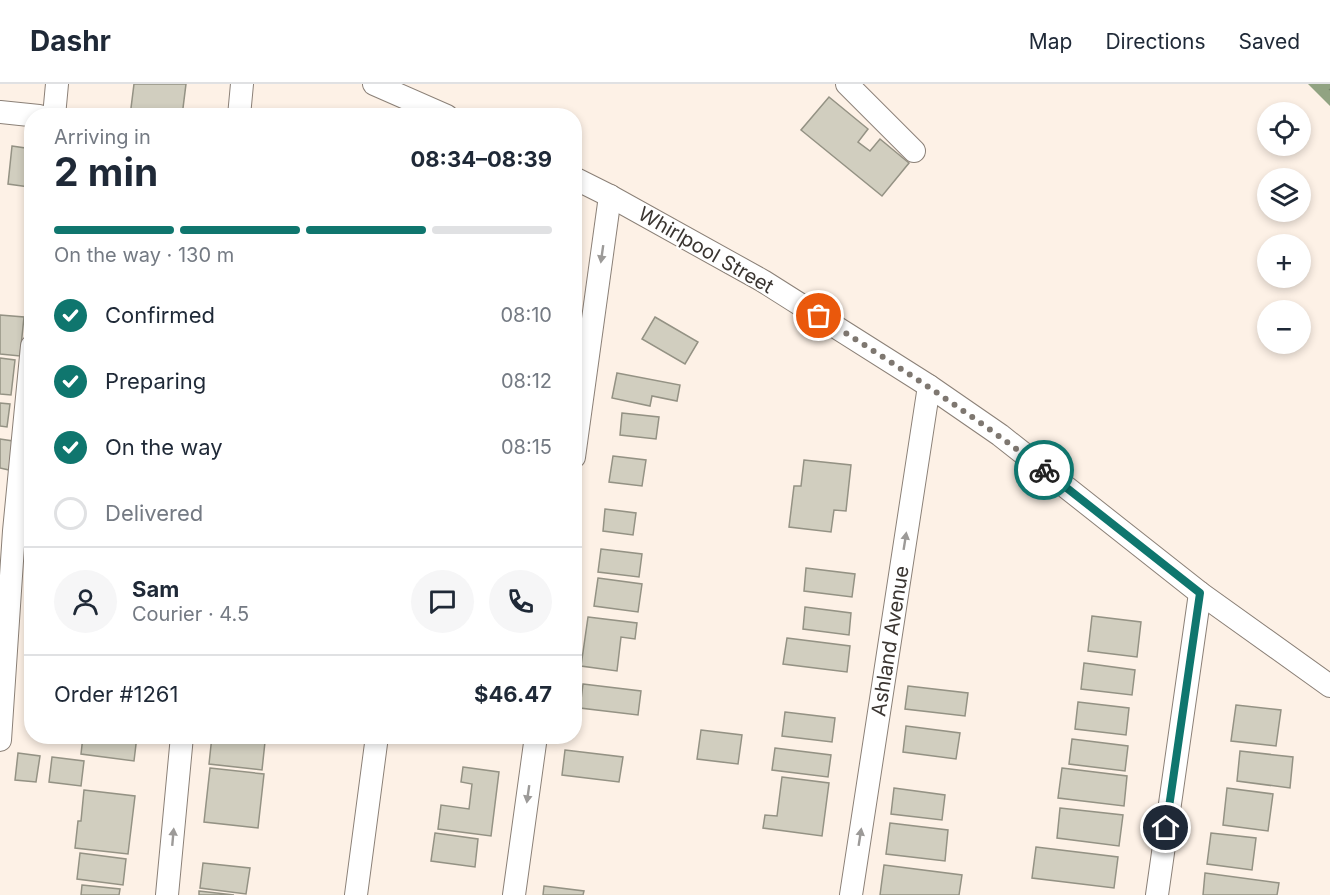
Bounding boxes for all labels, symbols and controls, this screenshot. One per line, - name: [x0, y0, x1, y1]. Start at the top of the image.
- text: Dashr: [30, 24, 111, 58]
- text: Map: [1029, 29, 1072, 54]
- text: Directions: [1105, 29, 1206, 54]
- text: Saved: [1239, 29, 1300, 54]
- map controls: [1257, 102, 1311, 354]
- button: locate: [1257, 102, 1311, 156]
- text: Arriving in: [54, 125, 151, 149]
- text: 08:34–08:39: [410, 146, 552, 172]
- text: 2 min: [54, 148, 158, 195]
- button: layers: [1257, 168, 1311, 222]
- street label: Whirlpool Street: [634, 202, 778, 299]
- button: +: [1257, 234, 1311, 288]
- text: On the way · 130 m: [54, 243, 234, 267]
- one-way arrow: [598, 244, 607, 263]
- pin: [793, 290, 844, 341]
- icon: check: [54, 299, 87, 332]
- icon: bag: [802, 299, 835, 332]
- button: −: [1257, 300, 1311, 354]
- text: Confirmed: [105, 302, 215, 328]
- text: 08:10: [500, 303, 552, 327]
- icon: check: [54, 365, 87, 398]
- text: Preparing: [105, 368, 206, 394]
- text: 08:12: [501, 369, 552, 393]
- icon: check: [54, 431, 87, 464]
- text: On the way: [105, 434, 223, 460]
- text: 08:15: [501, 435, 552, 459]
- courier: [1014, 440, 1074, 500]
- icon: bike: [1028, 454, 1061, 487]
- text: Delivered: [105, 500, 203, 526]
- one-way arrow: [901, 531, 910, 550]
- street label: Ashland Avenue: [866, 564, 914, 718]
- button: person: [54, 570, 117, 633]
- button: chat: [411, 570, 474, 633]
- button: phone: [489, 570, 552, 633]
- text: Sam: [132, 576, 179, 602]
- text: Courier · 4.5: [132, 602, 249, 626]
- text: Order #1261: [54, 681, 178, 707]
- text: $46.47: [474, 681, 552, 707]
- one-way arrow: [523, 785, 533, 804]
- pin: [1140, 802, 1191, 853]
- icon: home: [1149, 811, 1182, 844]
- one-way arrow: [168, 827, 178, 846]
- one-way arrow: [855, 828, 864, 847]

